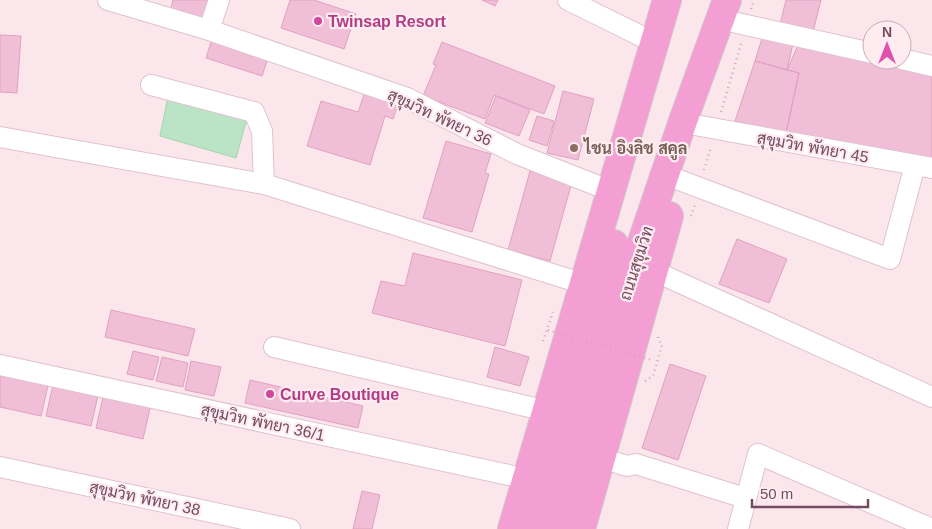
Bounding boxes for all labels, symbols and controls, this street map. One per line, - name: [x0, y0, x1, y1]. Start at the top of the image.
- place label: Twinsap Resort: [328, 13, 447, 30]
- marker: Twinsap Resort: [312, 15, 324, 27]
- north arrow: [862, 20, 912, 70]
- text: N: [882, 24, 892, 40]
- street label: สุขุมวิท พัทยา 36: [384, 84, 495, 152]
- street label: สุขุมวิท พัทยา 45: [755, 127, 870, 169]
- place label: ไชน อิงลิช สคูล: [582, 137, 687, 161]
- marker: ไชน อิงลิช สคูล: [568, 142, 580, 154]
- street label: ถนนสุขุมวิท: [616, 224, 659, 303]
- place label: Curve Boutique: [280, 386, 399, 403]
- marker: Curve Boutique: [264, 388, 276, 400]
- street label: สุขุมวิท พัทยา 36/1: [199, 399, 327, 447]
- street label: สุขุมวิท พัทยา 38: [87, 476, 202, 521]
- scale bar: [752, 476, 868, 508]
- text: 50 m: [760, 485, 793, 502]

